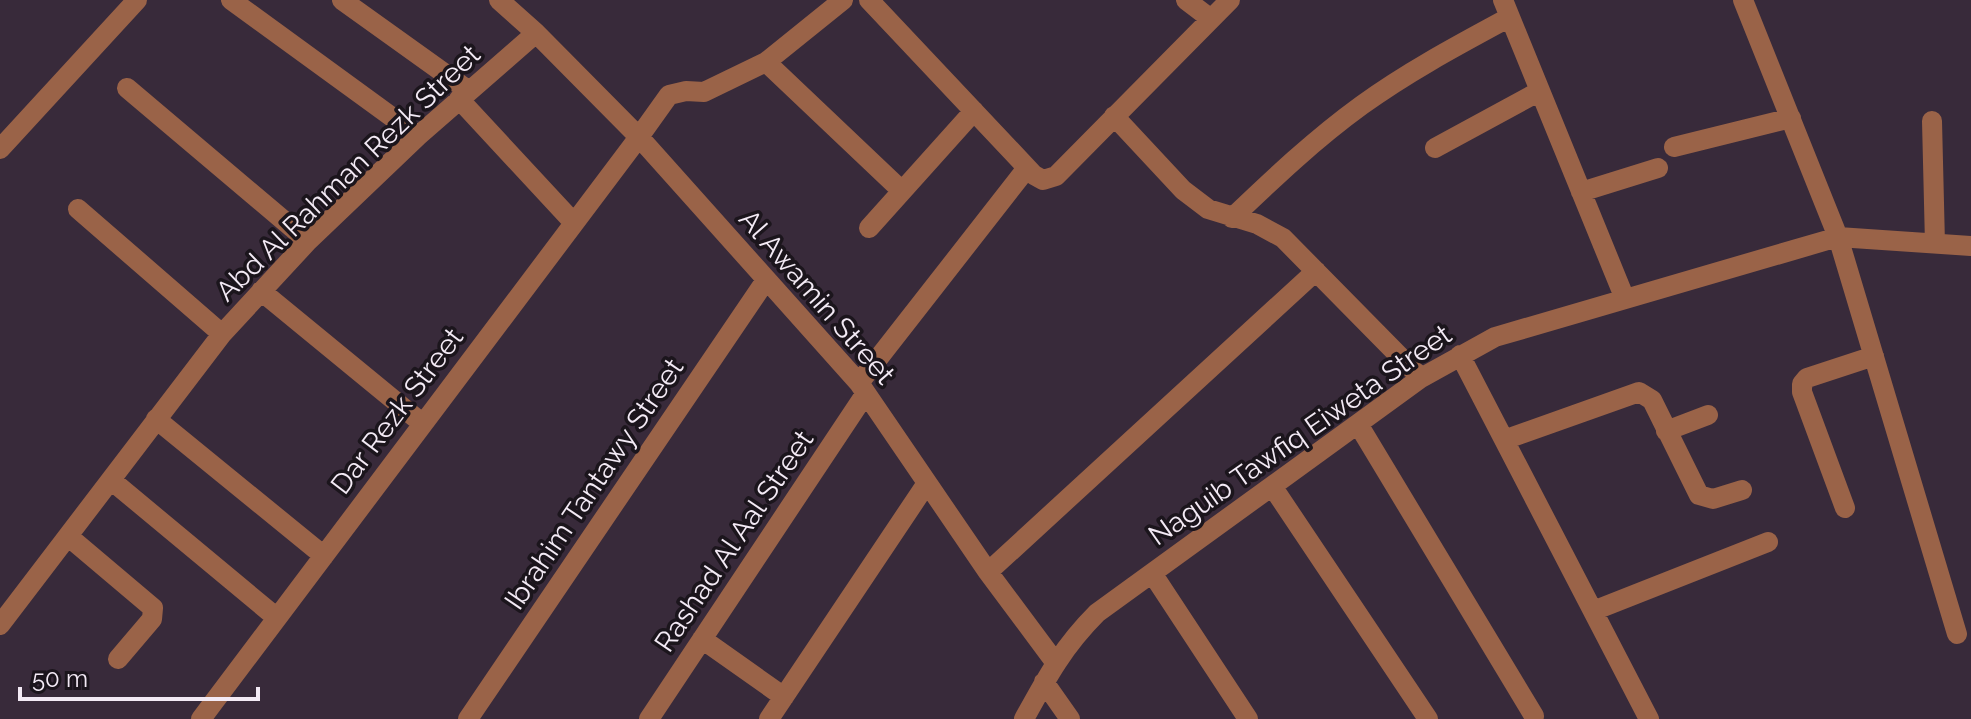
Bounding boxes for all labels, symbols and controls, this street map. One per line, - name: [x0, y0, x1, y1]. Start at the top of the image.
- street label: Abd Al Rahman Rezk Street: [209, 38, 487, 308]
- street label: Al Awamin Street: [732, 203, 902, 392]
- street label: Naguib Tawfiq Eiweta Street: [1142, 317, 1458, 552]
- street label: Dar Rezk Street: [324, 321, 470, 500]
- street label: Ibrahim Tantawy Street: [498, 352, 691, 616]
- street label: Rashad Al Aal Street: [648, 424, 821, 658]
- scale bar: [20, 651, 258, 701]
- text: 50 m: [32, 664, 88, 693]

